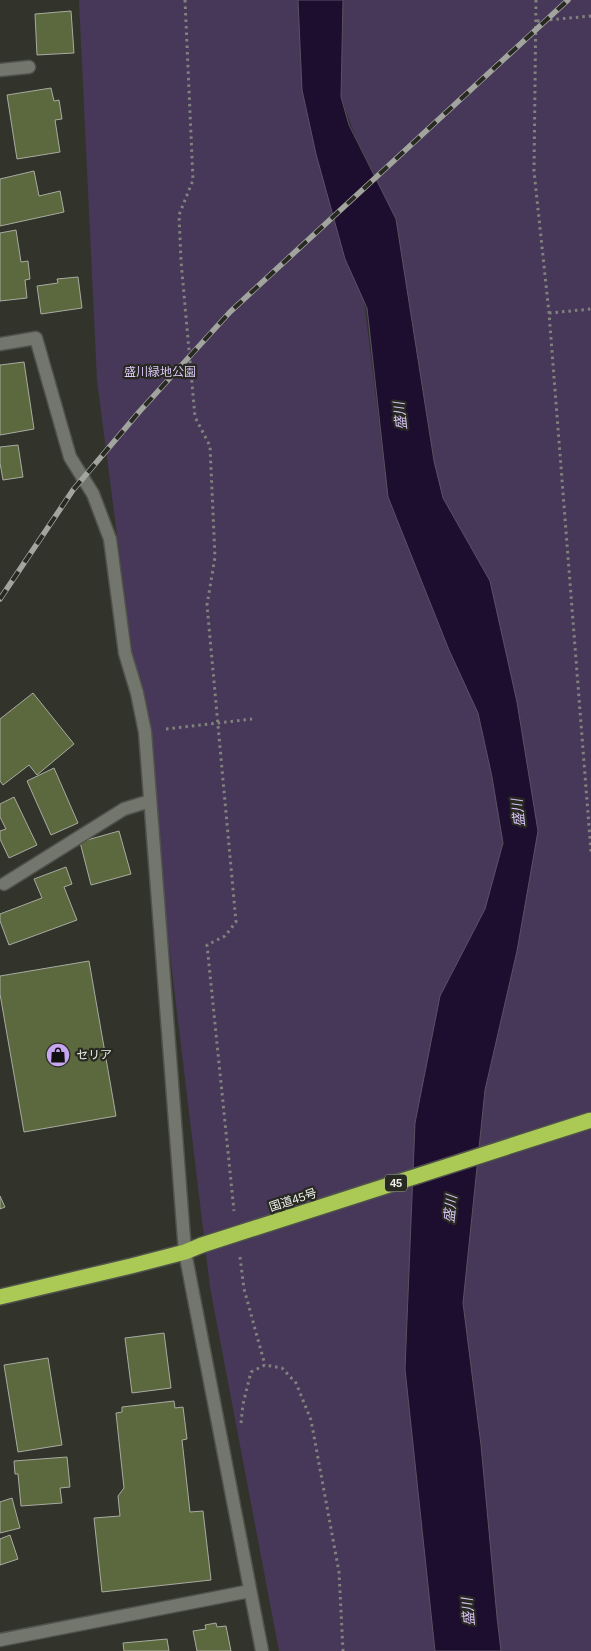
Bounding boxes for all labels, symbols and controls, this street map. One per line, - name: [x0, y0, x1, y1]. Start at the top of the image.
- park label: 盛川緑地公園: [124, 365, 196, 379]
- water label: 盛川: [390, 399, 409, 431]
- water label: 盛川: [508, 796, 527, 828]
- shop icon: セリア: [45, 1042, 71, 1068]
- place label: セリア: [76, 1048, 112, 1062]
- road number: 45: [385, 1174, 407, 1192]
- street label: 国道45号: [267, 1186, 319, 1214]
- water label: 盛川: [441, 1192, 460, 1224]
- water label: 盛川: [459, 1595, 477, 1627]

